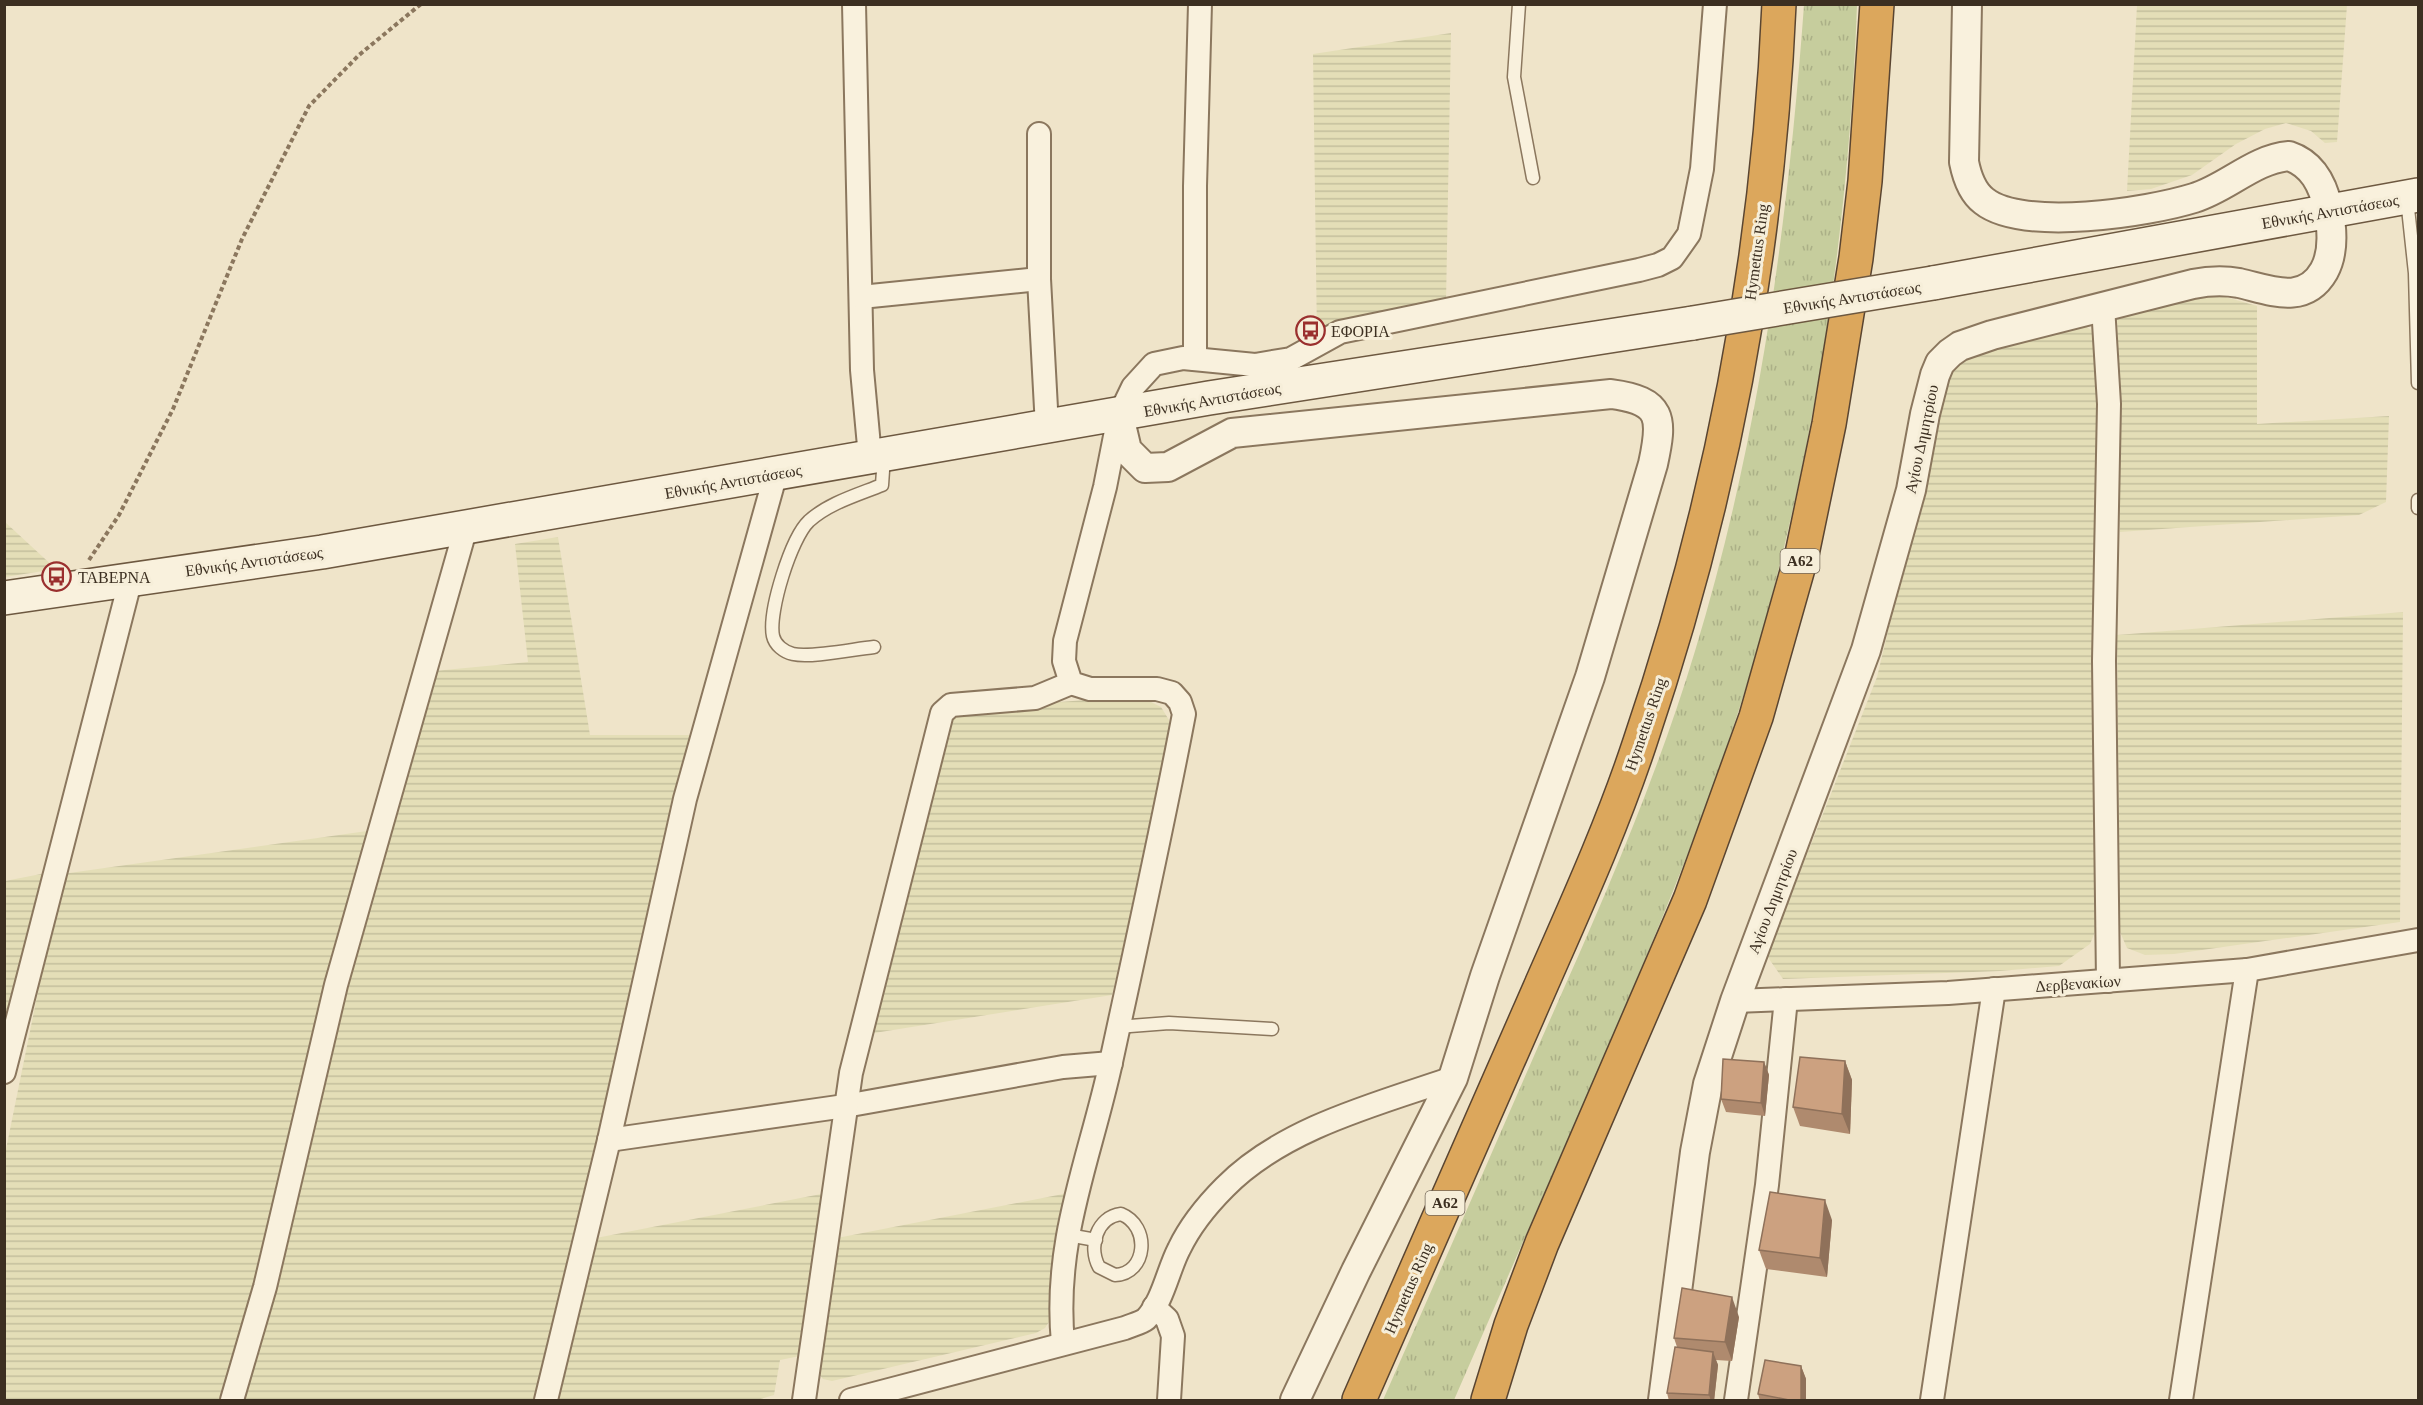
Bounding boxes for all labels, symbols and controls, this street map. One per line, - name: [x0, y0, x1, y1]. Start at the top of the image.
- street label: Εθνικής Αντιστάσεως: [2260, 191, 2401, 233]
- street label: Hymettus Ring: [1741, 203, 1773, 302]
- street label: Εθνικής Αντιστάσεως: [1782, 278, 1923, 318]
- bus stop icon: ΕΦΟΡΙΑ: [1294, 315, 1326, 347]
- place label: ΕΦΟΡΙΑ: [1331, 323, 1390, 340]
- street label: Εθνικής Αντιστάσεως: [1142, 379, 1283, 421]
- street label: Αγίου Δημητρίου: [1902, 383, 1942, 495]
- street label: Εθνικής Αντιστάσεως: [663, 461, 804, 503]
- street label: Εθνικής Αντιστάσεως: [184, 543, 325, 581]
- road number: Α62: [1780, 549, 1820, 573]
- bus stop icon: ΤΑΒΕΡΝΑ: [41, 561, 73, 593]
- place label: ΤΑΒΕΡΝΑ: [78, 569, 151, 586]
- street label: Hymettus Ring: [1622, 675, 1670, 773]
- street label: Αγίου Δημητρίου: [1745, 846, 1801, 956]
- street label: Δερβενακίων: [2035, 972, 2121, 996]
- road number: Α62: [1426, 1191, 1464, 1215]
- street label: Hymettus Ring: [1381, 1240, 1437, 1337]

